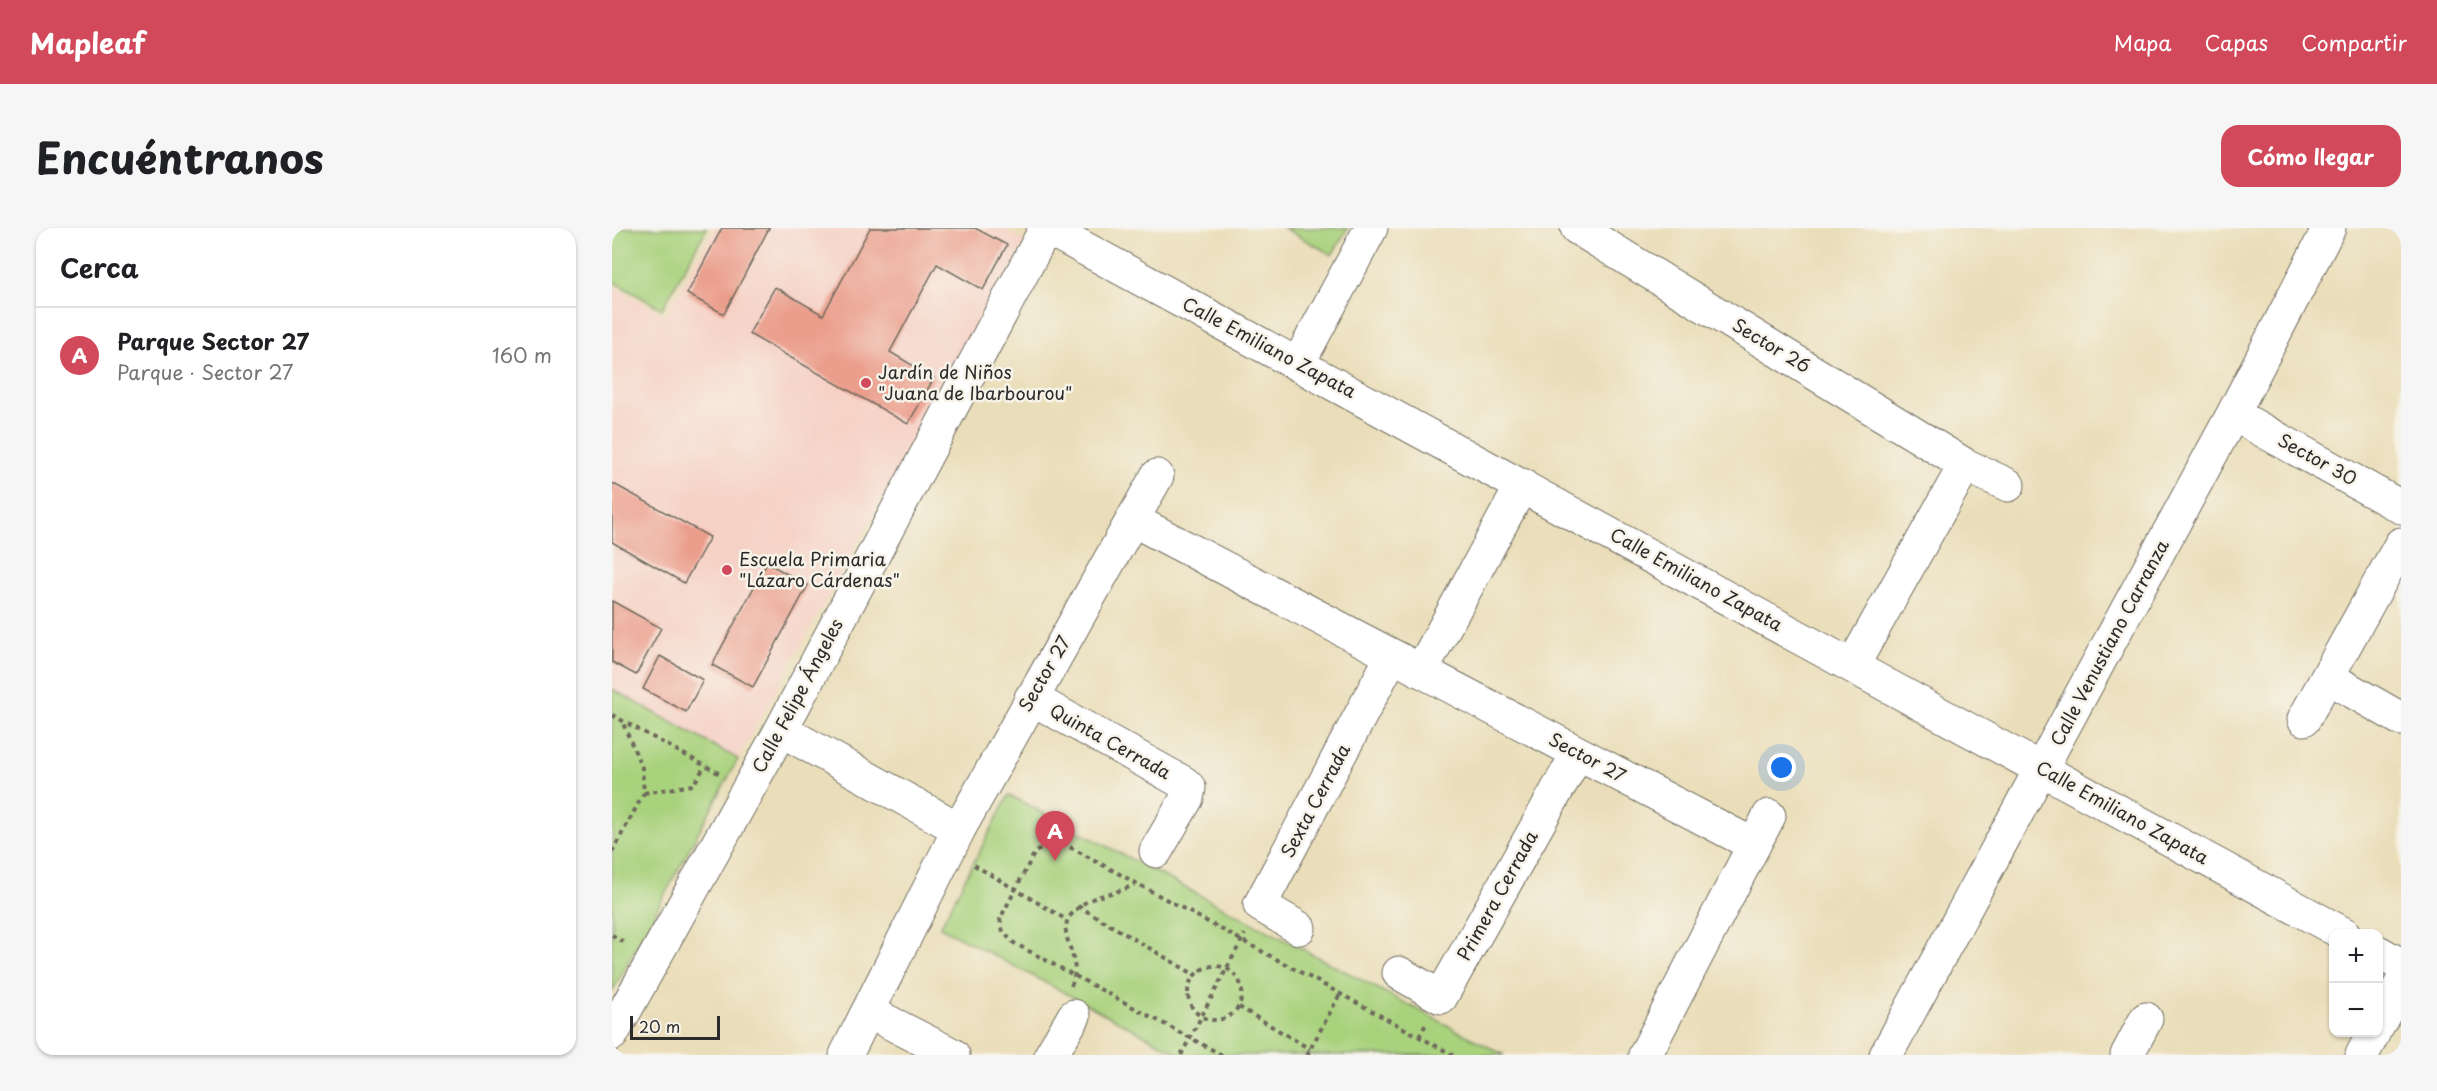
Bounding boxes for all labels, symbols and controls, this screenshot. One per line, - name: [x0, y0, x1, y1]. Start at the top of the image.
- text: Mapleaf: [30, 21, 146, 64]
- text: Mapa: [2114, 26, 2172, 58]
- text: Capas: [2205, 26, 2268, 58]
- text: Compartir: [2301, 26, 2407, 58]
- text: Encuéntranos: [36, 125, 324, 188]
- button: Cómo llegar: [2221, 125, 2401, 187]
- text: Cerca: [60, 248, 139, 287]
- street label: Calle Emiliano Zapata: [1178, 289, 1362, 404]
- street label: Sector 26: [1728, 311, 1816, 379]
- text: Parque Sector 27: [117, 324, 309, 357]
- text: A: [72, 340, 87, 370]
- text: 160 m: [492, 340, 552, 370]
- text: Parque · Sector 27: [117, 357, 293, 387]
- place label: Jardín de Niños "Juana de Ibarbourou": [878, 358, 1072, 406]
- marker: Jardín de Niños "Juana de Ibarbourou": [859, 376, 873, 390]
- street label: Sector 30: [2273, 426, 2362, 491]
- street label: Calle Emiliano Zapata: [1606, 520, 1788, 638]
- street label: Calle Venustiano Carranza: [2043, 534, 2175, 750]
- place label: Escuela Primaria "Lázaro Cárdenas": [739, 545, 900, 593]
- marker: Escuela Primaria "Lázaro Cárdenas": [720, 563, 734, 577]
- street label: Calle Felipe Ángeles: [745, 613, 849, 777]
- street label: Sector 27: [1011, 630, 1076, 716]
- street label: Quinta Cerrada: [1045, 696, 1177, 786]
- street label: Sector 27: [1544, 725, 1631, 788]
- street label: Sexta Cerrada: [1273, 738, 1356, 862]
- your location: [1767, 753, 1796, 782]
- street label: Calle Emiliano Zapata: [2032, 753, 2214, 871]
- pin: A: [1036, 812, 1074, 861]
- street label: Primera Cerrada: [1450, 825, 1544, 965]
- map controls: [2329, 929, 2383, 1037]
- button: +: [2329, 929, 2383, 983]
- button: −: [2329, 983, 2383, 1037]
- scale bar: [630, 1013, 720, 1040]
- text: 20 m: [639, 1014, 680, 1038]

